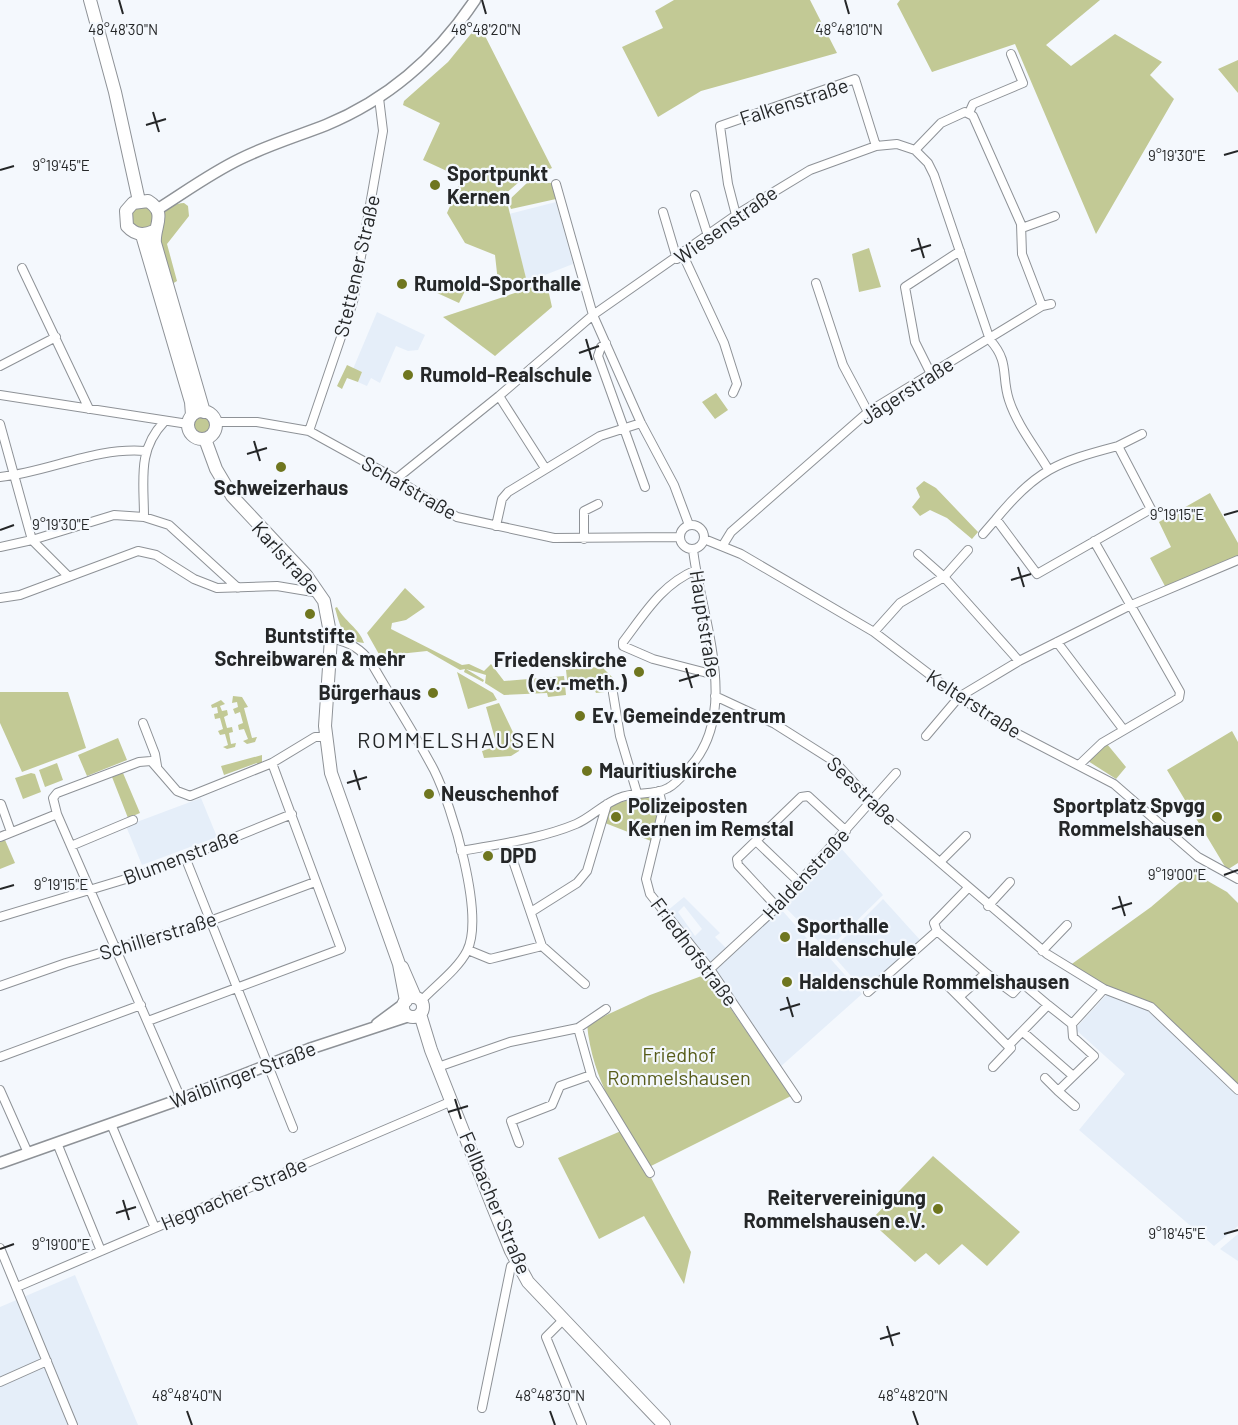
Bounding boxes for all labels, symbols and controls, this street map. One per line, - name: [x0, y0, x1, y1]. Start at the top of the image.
- text: 48°48'30"N: [88, 20, 158, 38]
- text: 48°48'20"N: [451, 20, 521, 38]
- text: 48°48'10"N: [815, 20, 883, 38]
- street label: Falkenstraße: [736, 72, 851, 130]
- text: 9°19'30"E: [1148, 146, 1206, 164]
- text: 9°19'45"E: [32, 156, 90, 174]
- place label: Sportpunkt Kernen: [447, 161, 548, 208]
- marker: Sportpunkt Kernen: [428, 178, 442, 192]
- street label: Wiesenstraße: [669, 180, 782, 269]
- street label: Stettener Straße: [328, 192, 384, 339]
- place label: Rumold-Sporthalle: [414, 271, 581, 295]
- marker: Rumold-Sporthalle: [395, 277, 409, 291]
- street label: Jägerstraße: [855, 351, 958, 429]
- place label: Rumold-Realschule: [420, 362, 592, 386]
- marker: Rumold-Realschule: [401, 368, 415, 382]
- street label: Schafstraße: [358, 450, 461, 524]
- marker: Schweizerhaus: [274, 460, 288, 474]
- place label: Schweizerhaus: [214, 475, 348, 499]
- text: 9°19'15"E: [1150, 505, 1204, 523]
- text: 9°19'30"E: [32, 515, 90, 533]
- street label: Karlstraße: [248, 516, 326, 599]
- street label: Hauptstraße: [686, 568, 726, 679]
- marker: Buntstifte Schreibwaren & mehr: [303, 607, 317, 621]
- place label: Buntstifte Schreibwaren & mehr: [214, 623, 406, 670]
- place label: Friedenskirche (ev.-meth.): [494, 647, 627, 694]
- street label: Kelterstraße: [923, 664, 1026, 743]
- marker: Friedenskirche (ev.-meth.): [632, 665, 646, 679]
- place label: Bürgerhaus: [318, 680, 421, 704]
- marker: Bürgerhaus: [426, 686, 440, 700]
- place label: Ev. Gemeindezentrum: [592, 703, 786, 727]
- marker: Ev. Gemeindezentrum: [573, 709, 587, 723]
- district label: ROMMELSHAUSEN: [357, 726, 557, 752]
- street label: Seestraße: [822, 751, 903, 830]
- place label: Mauritiuskirche: [599, 758, 737, 782]
- marker: Mauritiuskirche: [580, 764, 594, 778]
- place label: Neuschenhof: [441, 781, 559, 805]
- marker: Neuschenhof: [422, 787, 436, 801]
- place label: Polizeiposten Kernen im Remstal: [628, 793, 794, 840]
- place label: Sportplatz Spvgg Rommelshausen: [1053, 793, 1205, 840]
- marker: Polizeiposten Kernen im Remstal: [609, 810, 623, 824]
- marker: Sportplatz Spvgg Rommelshausen: [1210, 810, 1224, 824]
- street label: Blumenstraße: [119, 823, 242, 889]
- street label: Haldenstraße: [757, 823, 854, 924]
- place label: DPD: [500, 843, 537, 867]
- marker: DPD: [481, 849, 495, 863]
- text: 9°19'00"E: [1148, 865, 1206, 883]
- text: 9°19'15"E: [34, 875, 88, 893]
- street label: Friedhofstraße: [646, 892, 743, 1010]
- street label: Schillerstraße: [96, 906, 219, 964]
- place label: Sporthalle Haldenschule: [797, 913, 917, 960]
- marker: Sporthalle Haldenschule: [778, 930, 792, 944]
- place label: Haldenschule Rommelshausen: [799, 969, 1069, 993]
- marker: Haldenschule Rommelshausen: [780, 975, 794, 989]
- street label: Waiblinger Straße: [166, 1035, 319, 1113]
- park label: Friedhof Rommelshausen: [607, 1042, 751, 1089]
- street label: Fellbacher Straße: [455, 1128, 537, 1278]
- street label: Hegnacher Straße: [157, 1151, 310, 1235]
- place label: Reitervereinigung Rommelshausen e.V.: [743, 1185, 926, 1232]
- marker: Reitervereinigung Rommelshausen e.V.: [931, 1202, 945, 1216]
- text: 9°18'45"E: [1148, 1224, 1206, 1242]
- text: 9°19'00"E: [32, 1235, 90, 1253]
- text: 48°48'40"N: [152, 1386, 222, 1404]
- text: 48°48'30"N: [515, 1386, 585, 1404]
- text: 48°48'20"N: [878, 1386, 948, 1404]

